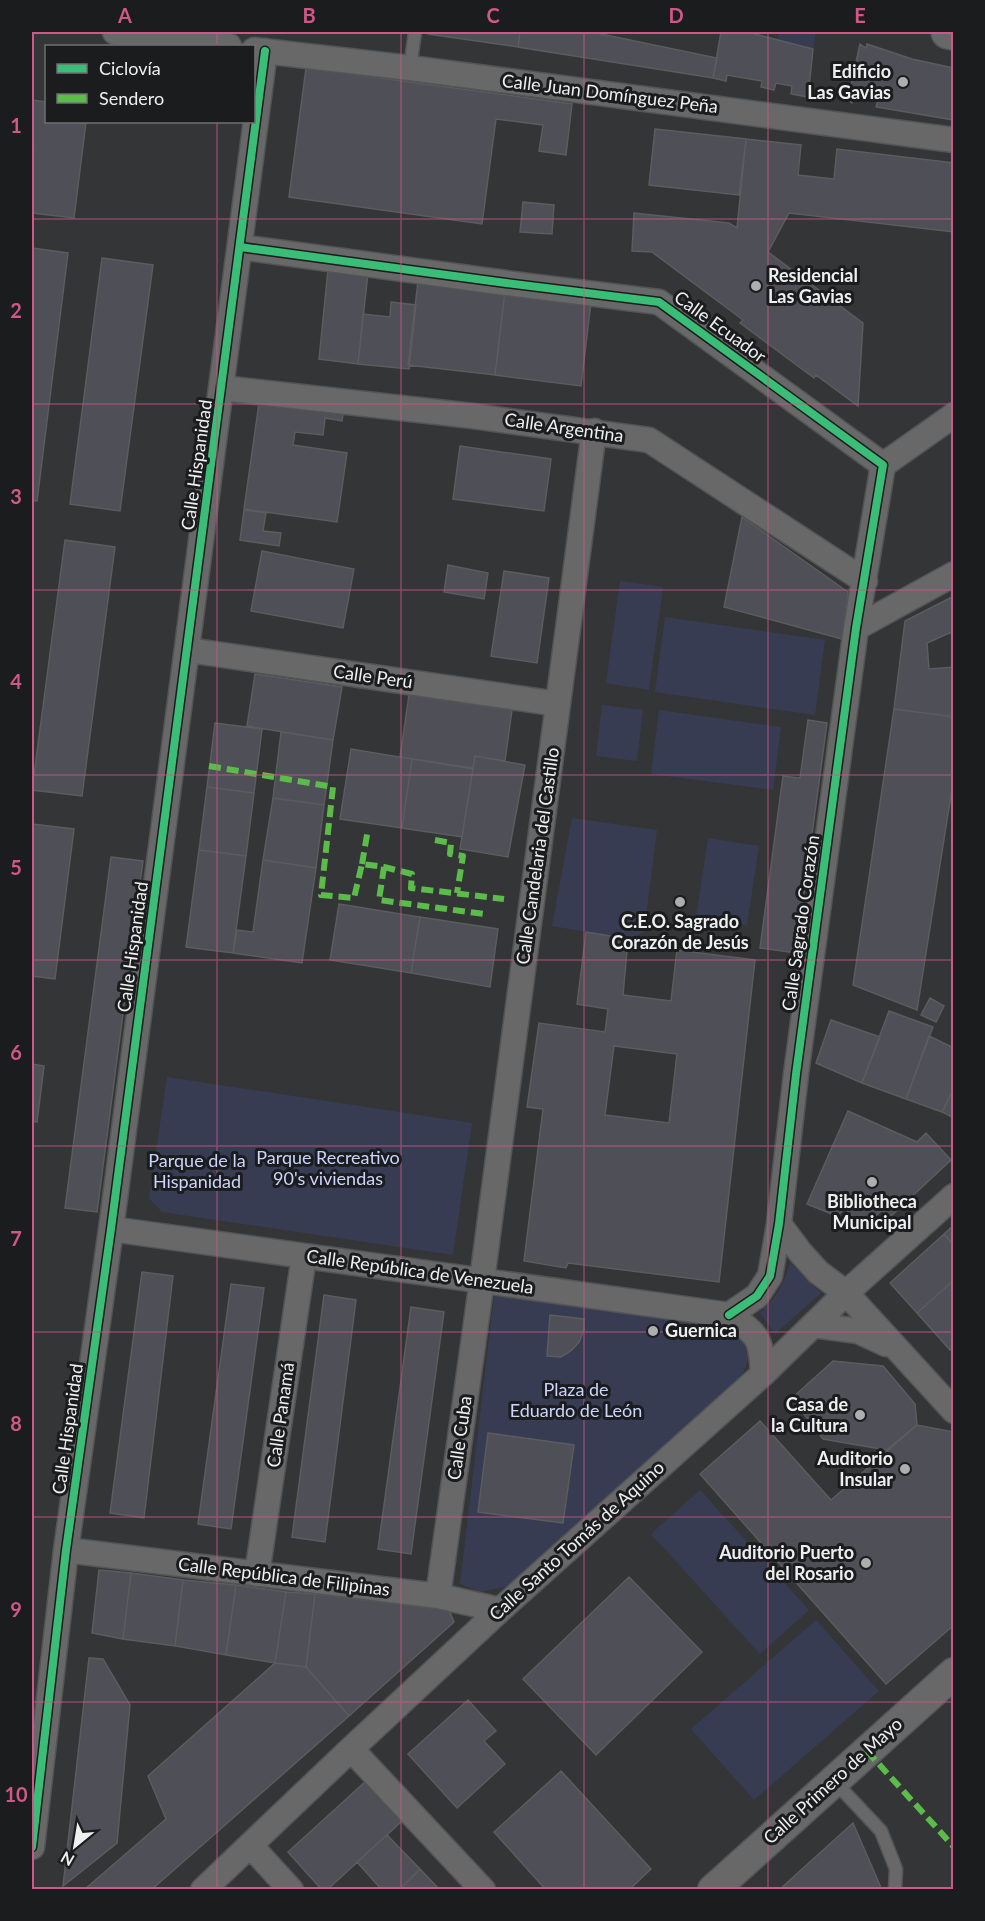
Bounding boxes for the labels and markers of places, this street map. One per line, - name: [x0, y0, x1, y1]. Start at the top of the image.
- place label: Edificio Las Gavias: [807, 60, 891, 103]
- marker: Edificio Las Gavias: [896, 75, 910, 89]
- place label: Residencial Las Gavias: [768, 264, 858, 307]
- marker: Residencial Las Gavias: [749, 279, 763, 293]
- marker: C.E.O. Sagrado Corazón de Jesús: [673, 895, 687, 909]
- place label: C.E.O. Sagrado Corazón de Jesús: [611, 910, 749, 953]
- marker: Bibliotheca Municipal: [865, 1175, 879, 1189]
- place label: Bibliotheca Municipal: [827, 1190, 917, 1233]
- place label: Guernica: [665, 1319, 737, 1341]
- marker: Guernica: [646, 1324, 660, 1338]
- place label: Casa de la Cultura: [771, 1393, 848, 1436]
- marker: Casa de la Cultura: [853, 1408, 867, 1422]
- place label: Auditorio Insular: [816, 1447, 893, 1490]
- marker: Auditorio Insular: [898, 1462, 912, 1476]
- place label: Auditorio Puerto del Rosario: [718, 1541, 854, 1584]
- marker: Auditorio Puerto del Rosario: [859, 1556, 873, 1570]

